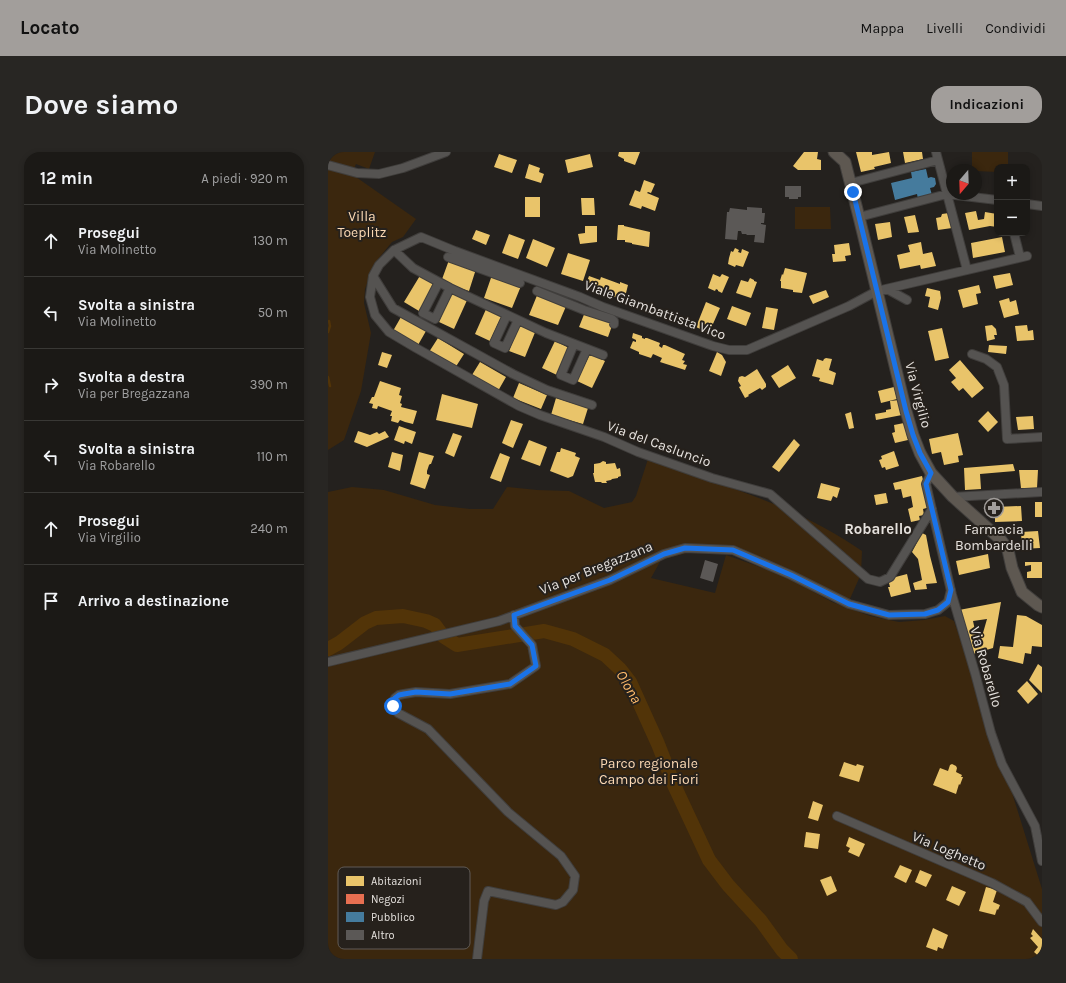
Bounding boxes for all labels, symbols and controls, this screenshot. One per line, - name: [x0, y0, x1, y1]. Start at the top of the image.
- text: Locato: [20, 17, 80, 39]
- text: Mappa: [861, 20, 904, 37]
- text: Livelli: [926, 20, 963, 37]
- text: Condividi: [985, 20, 1046, 37]
- button: Indicazioni: [931, 86, 1042, 123]
- text: Dove siamo: [24, 88, 178, 121]
- north arrow: [946, 164, 982, 200]
- map controls: [994, 164, 1030, 236]
- button: +: [994, 164, 1030, 200]
- text: 12 min: [40, 168, 93, 188]
- text: A piedi · 920 m: [201, 171, 288, 186]
- route end: [844, 183, 862, 201]
- button: −: [994, 200, 1030, 236]
- park label: Villa Toeplitz: [338, 208, 386, 241]
- text: Prosegui: [78, 224, 140, 242]
- icon: ahead: [40, 230, 62, 252]
- text: 130 m: [253, 233, 288, 248]
- text: Via Molinetto: [78, 242, 156, 257]
- street label: Viale Giambattista Vico: [582, 276, 728, 344]
- text: Svolta a sinistra: [78, 296, 195, 314]
- icon: left: [40, 302, 62, 324]
- text: 50 m: [258, 305, 288, 320]
- text: Via Molinetto: [78, 314, 156, 329]
- street label: Via Virgilio: [901, 360, 935, 430]
- text: Svolta a destra: [78, 368, 185, 386]
- icon: right: [40, 374, 62, 396]
- text: 390 m: [250, 377, 288, 392]
- text: Via per Bregazzana: [78, 386, 190, 401]
- street label: Via del Casluncio: [605, 417, 713, 471]
- text: Svolta a sinistra: [78, 440, 195, 458]
- icon: left: [40, 446, 62, 468]
- text: 110 m: [256, 449, 288, 464]
- text: Via Robarello: [78, 458, 155, 473]
- pharmacy icon: Farmacia Bombardelli: [983, 497, 1005, 519]
- text: Prosegui: [78, 512, 140, 530]
- icon: ahead: [40, 518, 62, 540]
- district label: Robarello: [844, 520, 912, 538]
- text: 240 m: [250, 521, 288, 536]
- place label: Farmacia Bombardelli: [955, 521, 1033, 554]
- text: Via Virgilio: [78, 530, 141, 545]
- street label: Via per Bregazzana: [537, 538, 655, 598]
- icon: arrive: [40, 590, 62, 612]
- text: Arrivo a destinazione: [78, 592, 229, 610]
- street label: Via Robarello: [966, 625, 1006, 709]
- water label: Olona: [612, 667, 646, 707]
- route start: [384, 697, 402, 715]
- park label: Parco regionale Campo dei Fiori: [599, 755, 699, 788]
- street label: Via Loghetto: [909, 828, 989, 874]
- legend: [338, 867, 470, 949]
- text: Abitazioni: [371, 875, 422, 888]
- text: Negozi: [371, 893, 405, 906]
- text: Pubblico: [371, 911, 415, 924]
- text: Altro: [371, 929, 395, 942]

